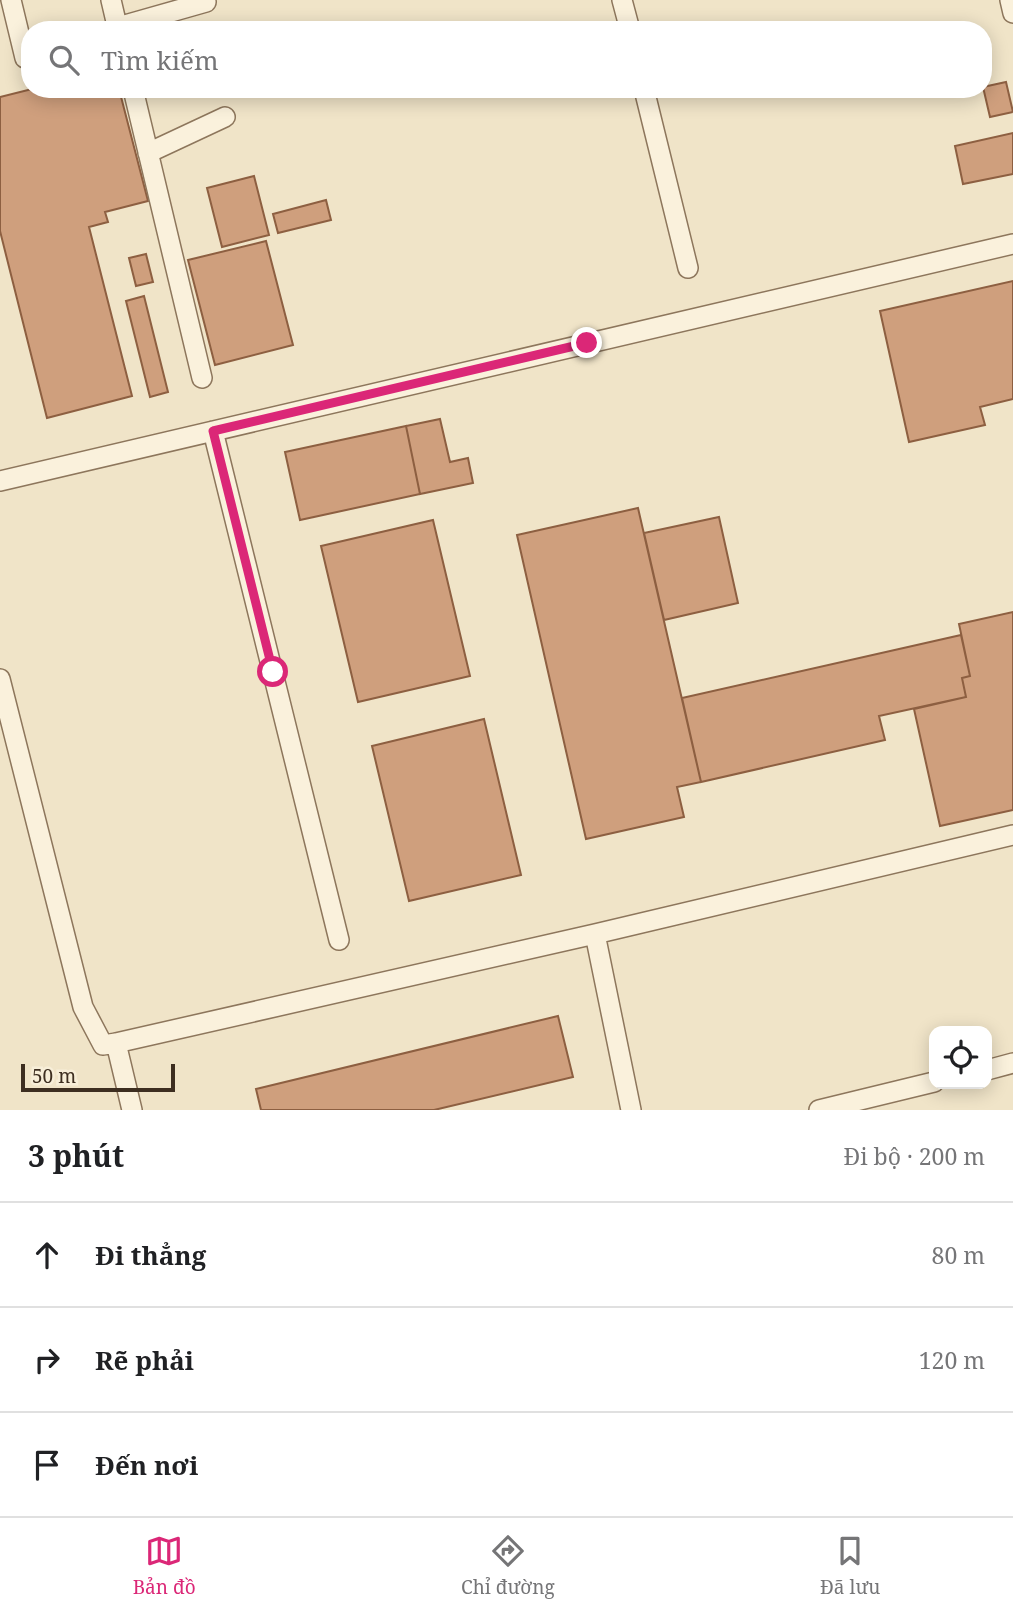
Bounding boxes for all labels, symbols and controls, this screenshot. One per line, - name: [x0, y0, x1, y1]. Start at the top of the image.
- search box: [21, 21, 992, 98]
- icon: search: [45, 41, 83, 79]
- text: Tìm kiếm: [101, 42, 219, 78]
- route end: [571, 327, 602, 358]
- route start: [257, 656, 288, 687]
- map controls: [929, 1026, 992, 1089]
- button: locate: [929, 1026, 992, 1089]
- scale bar: [21, 1061, 175, 1093]
- text: 50 m: [32, 1063, 76, 1089]
- text: 3 phút: [28, 1135, 124, 1176]
- text: Đi bộ · 200 m: [844, 1140, 985, 1172]
- icon: ahead: [28, 1236, 66, 1274]
- text: Đi thẳng: [95, 1237, 206, 1273]
- text: 80 m: [932, 1239, 985, 1271]
- icon: right: [28, 1341, 66, 1379]
- text: Rẽ phải: [95, 1342, 194, 1378]
- text: 120 m: [919, 1344, 985, 1376]
- icon: arrive: [28, 1446, 66, 1484]
- text: Đến nơi: [95, 1447, 198, 1483]
- tab: Bản đồ: [133, 1532, 196, 1600]
- tab: Chỉ đường: [461, 1532, 555, 1600]
- tab: Đã lưu: [820, 1532, 880, 1600]

